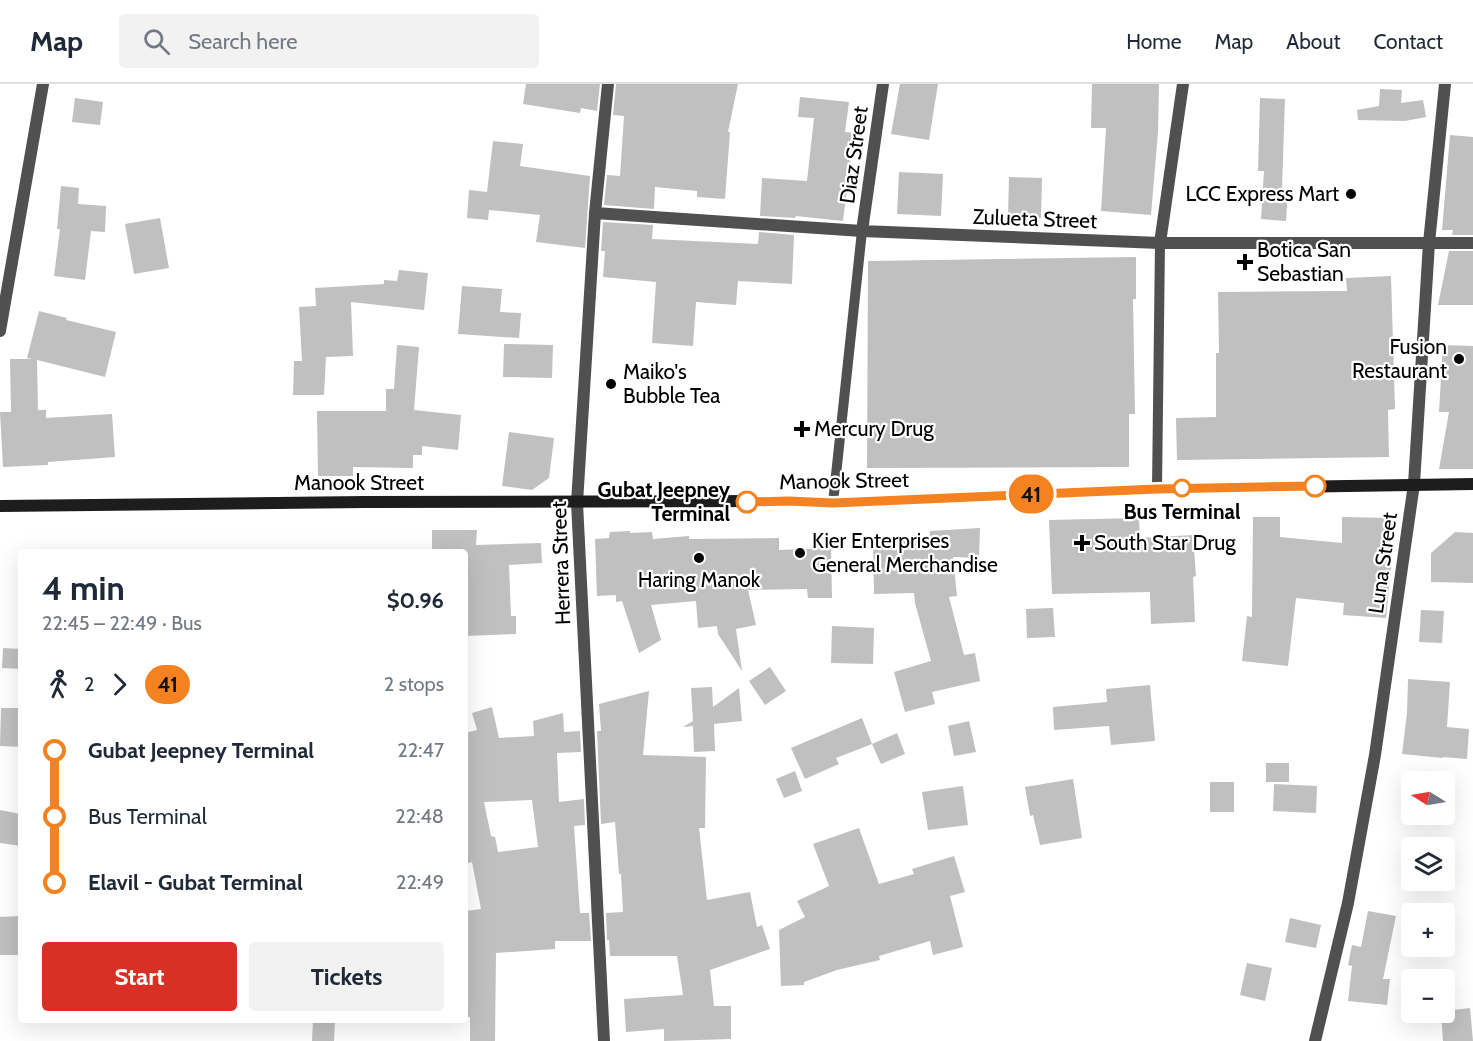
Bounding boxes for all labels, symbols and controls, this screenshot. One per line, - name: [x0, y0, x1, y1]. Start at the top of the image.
- search box: [119, 14, 539, 68]
- text: Map: [30, 24, 83, 58]
- icon: search: [140, 25, 173, 58]
- text: Search here: [188, 28, 297, 55]
- text: Home: [1126, 29, 1182, 54]
- text: Map: [1215, 29, 1253, 54]
- text: About: [1286, 29, 1340, 54]
- text: Contact: [1373, 29, 1443, 54]
- street label: Diaz Street: [834, 105, 873, 205]
- place label: LCC Express Mart: [1185, 181, 1339, 206]
- marker: LCC Express Mart: [1344, 187, 1358, 201]
- street label: Zulueta Street: [972, 204, 1098, 233]
- place label: Botica San Sebastian: [1257, 237, 1351, 286]
- marker: Botica San Sebastian: [1238, 255, 1252, 269]
- place label: Fusion Restaurant: [1352, 334, 1447, 383]
- marker: Fusion Restaurant: [1452, 352, 1466, 366]
- place label: Maiko's Bubble Tea: [623, 359, 720, 408]
- marker: Maiko's Bubble Tea: [604, 377, 618, 391]
- place label: Mercury Drug: [814, 416, 934, 441]
- marker: Mercury Drug: [795, 422, 809, 436]
- street label: Manook Street: [779, 467, 909, 494]
- street label: Manook Street: [294, 470, 424, 495]
- line badge: 41: [1004, 474, 1058, 514]
- unlabelled marker: [1304, 475, 1326, 497]
- place label: Gubat Jeepney Terminal: [598, 477, 731, 526]
- marker: Bus Terminal: [1173, 479, 1191, 497]
- text: 41: [1021, 482, 1041, 507]
- marker: Gubat Jeepney Terminal: [736, 491, 758, 513]
- place label: Bus Terminal: [1124, 499, 1241, 524]
- street label: Herrera Street: [546, 500, 575, 626]
- street label: Luna Street: [1363, 511, 1402, 615]
- place label: Kier Enterprises General Merchandise: [812, 528, 998, 577]
- place label: South Star Drug: [1094, 530, 1236, 555]
- marker: South Star Drug: [1075, 536, 1089, 550]
- marker: Kier Enterprises General Merchandise: [793, 546, 807, 560]
- marker: Haring Manok: [692, 551, 706, 565]
- place label: Haring Manok: [638, 567, 761, 592]
- text: 4 min: [42, 568, 125, 608]
- text: $0.96: [387, 587, 444, 614]
- text: 22:45 – 22:49 · Bus: [42, 611, 202, 635]
- icon: walk: [42, 668, 75, 701]
- icon: forward: [103, 668, 136, 701]
- text: 2: [84, 672, 94, 696]
- text: 41: [157, 672, 178, 697]
- text: 2 stops: [384, 672, 444, 696]
- text: Gubat Jeepney Terminal: [88, 737, 314, 764]
- text: 22:47: [397, 738, 444, 762]
- north arrow: [1401, 771, 1455, 825]
- map controls: [1401, 771, 1455, 1023]
- text: Bus Terminal: [88, 803, 207, 830]
- text: 22:48: [395, 804, 444, 828]
- button: layers: [1401, 837, 1455, 891]
- text: Elavil - Gubat Terminal: [88, 869, 303, 896]
- text: 22:49: [396, 870, 444, 894]
- button: +: [1401, 903, 1455, 957]
- button: Start: [42, 942, 237, 1011]
- button: Tickets: [249, 942, 444, 1011]
- button: −: [1401, 969, 1455, 1023]

